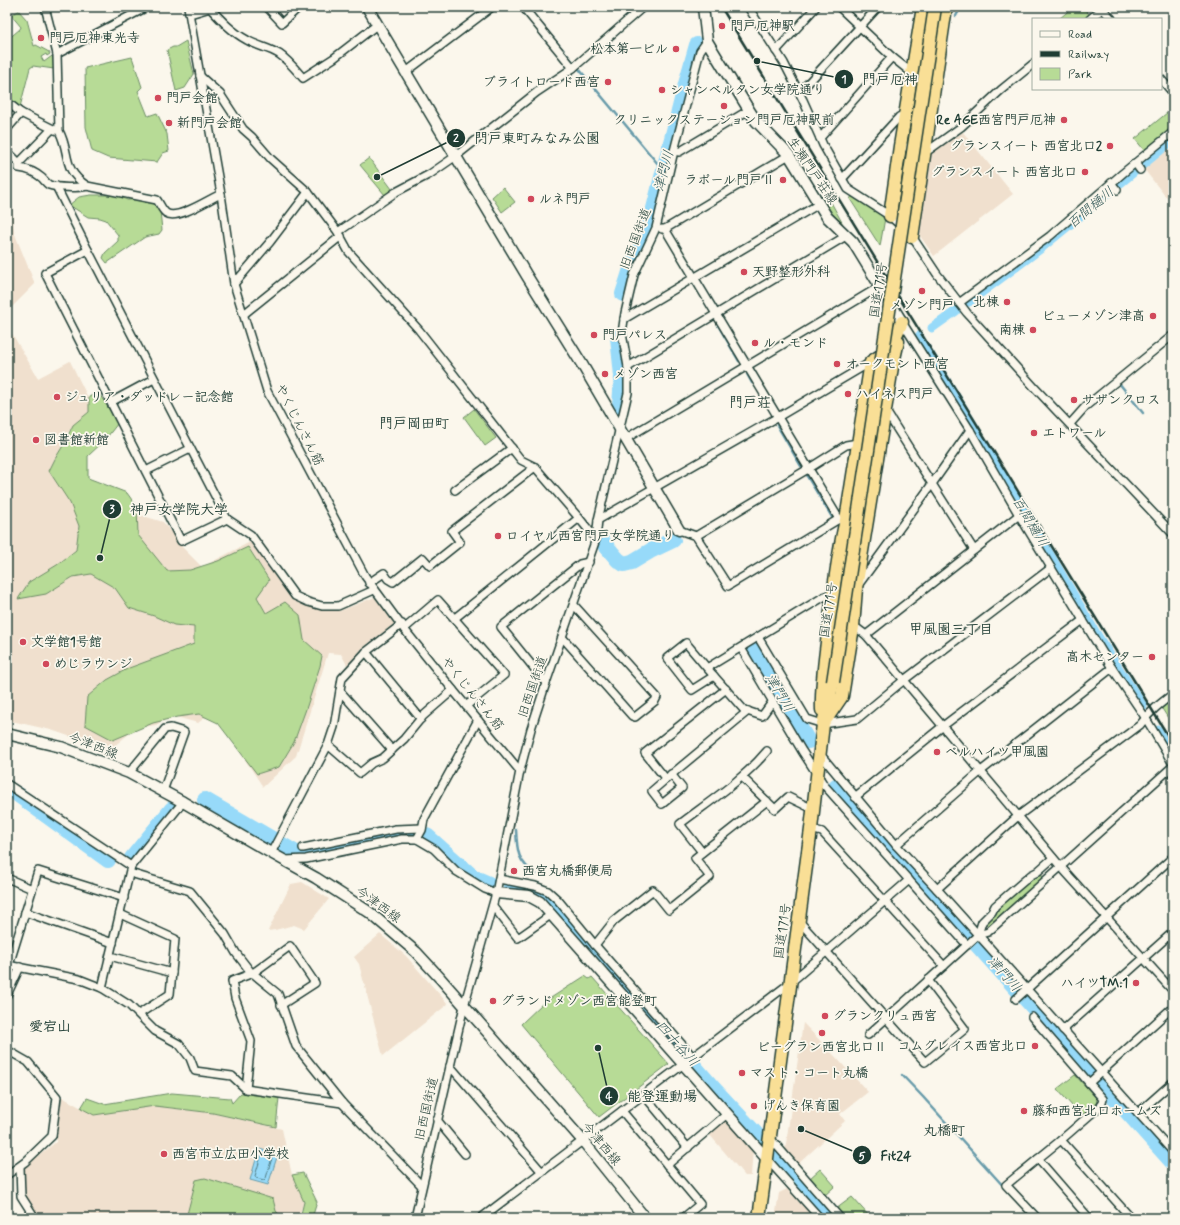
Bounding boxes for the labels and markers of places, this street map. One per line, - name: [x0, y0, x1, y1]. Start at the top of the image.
- place label: 門戸厄神駅: [730, 18, 795, 35]
- marker: 門戸厄神駅: [717, 21, 727, 31]
- place label: 門戸厄神東光寺: [49, 30, 140, 47]
- marker: 門戸厄神東光寺: [36, 33, 46, 43]
- place label: 松本第一ビル: [590, 41, 668, 58]
- marker: 松本第一ビル: [671, 44, 681, 54]
- callout: 門戸厄神: [834, 66, 926, 92]
- place label: ブライトロード西宮: [483, 74, 600, 91]
- marker: ブライトロード西宮: [603, 77, 613, 87]
- place label: シャンベルタン女学院通り: [670, 82, 825, 99]
- marker: シャンベルタン女学院通り: [657, 85, 667, 95]
- place label: 門戸会館: [166, 90, 218, 107]
- marker: 門戸会館: [153, 93, 163, 103]
- marker: クリニックステーション門戸厄神駅前: [719, 101, 729, 111]
- place label: クリニックステーション門戸厄神駅前: [613, 112, 835, 129]
- place label: Re AGE西宮門戸厄神: [936, 112, 1056, 129]
- place label: 新門戸会館: [177, 115, 242, 132]
- marker: Re AGE西宮門戸厄神: [1059, 115, 1069, 125]
- marker: 新門戸会館: [164, 118, 174, 128]
- callout: 門戸東町みなみ公園: [446, 125, 608, 151]
- place label: グランスイート 西宮北口2: [950, 138, 1103, 155]
- marker: グランスイート 西宮北口2: [1105, 141, 1115, 151]
- place label: グランスイート 西宮北口: [932, 164, 1077, 181]
- marker: グランスイート 西宮北口: [1080, 167, 1090, 177]
- place label: ラポール門戸Ⅱ: [685, 172, 775, 189]
- marker: ラポール門戸Ⅱ: [778, 175, 788, 185]
- place label: ルネ門戸: [539, 191, 591, 208]
- marker: ルネ門戸: [526, 194, 536, 204]
- place label: 天野整形外科: [752, 264, 831, 281]
- marker: 天野整形外科: [739, 267, 749, 277]
- marker: メゾン門戸: [917, 286, 927, 296]
- place label: 北棟: [973, 294, 999, 311]
- place label: メゾン門戸: [889, 297, 955, 314]
- marker: 北棟: [1002, 297, 1012, 307]
- place label: ビューメゾン津高: [1042, 308, 1145, 325]
- marker: ビューメゾン津高: [1148, 311, 1158, 321]
- place label: 南棟: [999, 322, 1025, 339]
- marker: 南棟: [1028, 325, 1038, 335]
- place label: 門戸パレス: [602, 327, 667, 344]
- marker: 門戸パレス: [589, 330, 599, 340]
- place label: ル・モンド: [763, 335, 828, 352]
- marker: ル・モンド: [750, 338, 760, 348]
- place label: オークモント西宮: [845, 356, 949, 373]
- marker: オークモント西宮: [832, 359, 842, 369]
- place label: メゾン西宮: [613, 366, 678, 383]
- marker: メゾン西宮: [600, 369, 610, 379]
- place label: ハイネス門戸: [856, 386, 934, 403]
- place label: ジュリア・ダッドレー記念館: [65, 389, 233, 406]
- marker: ハイネス門戸: [843, 389, 853, 399]
- marker: ジュリア・ダッドレー記念館: [52, 392, 62, 402]
- place label: サザンクロス: [1082, 392, 1160, 409]
- marker: サザンクロス: [1069, 395, 1079, 405]
- place label: エトワール: [1042, 425, 1106, 442]
- marker: エトワール: [1029, 428, 1039, 438]
- place label: 図書館新館: [44, 432, 109, 449]
- marker: 図書館新館: [31, 435, 41, 445]
- callout: 神戸女学院大学: [102, 496, 236, 522]
- place label: ロイヤル西宮門戸女学院通り: [506, 528, 675, 545]
- marker: ロイヤル西宮門戸女学院通り: [493, 531, 503, 541]
- place label: 文学館1号館: [31, 634, 102, 651]
- marker: 文学館1号館: [18, 637, 28, 647]
- place label: 高木センター: [1066, 649, 1144, 666]
- marker: 高木センター: [1147, 652, 1157, 662]
- place label: めじラウンジ: [54, 656, 132, 673]
- marker: めじラウンジ: [41, 659, 51, 669]
- place label: ベルハイツ甲風園: [945, 744, 1049, 761]
- marker: ベルハイツ甲風園: [932, 747, 942, 757]
- place label: 西宮丸橋郵便局: [522, 863, 613, 880]
- marker: 西宮丸橋郵便局: [509, 866, 519, 876]
- place label: ハイツTM.1: [1061, 975, 1128, 992]
- marker: ハイツTM.1: [1131, 978, 1141, 988]
- place label: グランドメゾン西宮能登町: [501, 993, 657, 1010]
- marker: グランドメゾン西宮能登町: [488, 996, 498, 1006]
- place label: グランクリュ西宮: [833, 1008, 937, 1025]
- marker: グランクリュ西宮: [820, 1011, 830, 1021]
- marker: ビーグラン西宮北口Ⅱ: [817, 1028, 827, 1038]
- place label: コムグレイス西宮北口: [898, 1038, 1027, 1055]
- place label: ビーグラン西宮北口Ⅱ: [757, 1039, 887, 1056]
- marker: コムグレイス西宮北口: [1030, 1041, 1040, 1051]
- place label: マスト・コート丸橋: [750, 1065, 868, 1082]
- marker: マスト・コート丸橋: [737, 1068, 747, 1078]
- callout: 能登運動場: [599, 1083, 705, 1109]
- place label: げんき保育園: [762, 1098, 840, 1115]
- marker: げんき保育園: [749, 1101, 759, 1111]
- place label: 藤和西宮北口ホームズ: [1032, 1103, 1161, 1120]
- marker: 藤和西宮北口ホームズ: [1019, 1106, 1029, 1116]
- callout: Fit24: [852, 1142, 919, 1168]
- place label: 西宮市立広田小学校: [172, 1146, 289, 1163]
- marker: 西宮市立広田小学校: [159, 1149, 169, 1159]

